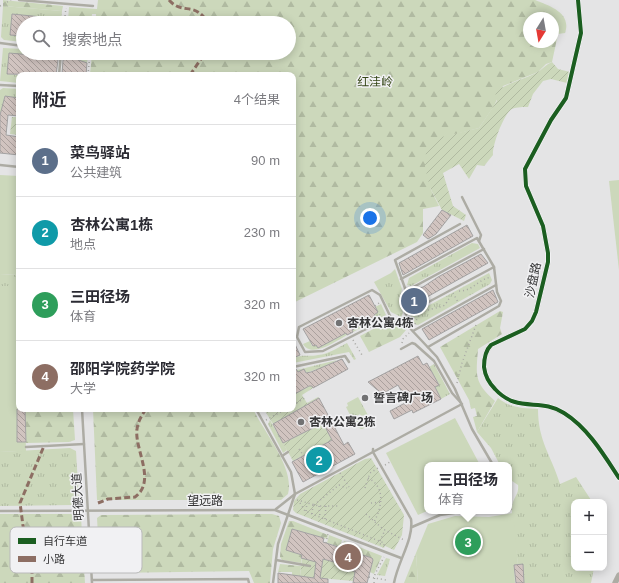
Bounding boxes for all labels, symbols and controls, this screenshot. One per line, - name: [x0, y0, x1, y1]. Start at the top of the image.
- north arrow: [523, 12, 559, 48]
- search box: [16, 16, 296, 60]
- icon: search: [30, 27, 52, 49]
- text: 搜索地点: [62, 31, 122, 48]
- park label: 红洼岭: [357, 75, 393, 89]
- text: 附近: [32, 91, 66, 110]
- text: 4个结果: [234, 92, 280, 107]
- text: 菜鸟驿站: [70, 144, 130, 161]
- text: 1: [41, 153, 49, 168]
- text: 90 m: [251, 153, 280, 168]
- text: 公共建筑: [70, 165, 122, 180]
- your location: [360, 208, 380, 228]
- text: 杏林公寓1栋: [70, 216, 153, 233]
- text: 2: [41, 225, 49, 240]
- text: 230 m: [244, 225, 280, 240]
- text: 地点: [70, 237, 96, 252]
- street label: 沙盘路: [522, 261, 544, 299]
- pin: 1: [401, 286, 427, 316]
- text: 三田径场: [70, 288, 130, 305]
- text: 3: [41, 297, 49, 312]
- text: 320 m: [244, 297, 280, 312]
- text: 体育: [70, 309, 96, 324]
- place label: 杏林公寓4栋: [347, 316, 414, 330]
- marker: 杏林公寓4栋: [334, 318, 344, 328]
- text: 邵阳学院药学院: [70, 360, 175, 377]
- text: 4: [41, 369, 49, 384]
- text: 320 m: [244, 369, 280, 384]
- text: 大学: [70, 381, 96, 396]
- place label: 誓言碑广场: [373, 391, 433, 405]
- marker: 誓言碑广场: [360, 393, 370, 403]
- place label: 杏林公寓2栋: [309, 415, 376, 429]
- marker: 杏林公寓2栋: [296, 417, 306, 427]
- pin: 2: [306, 445, 332, 475]
- popup: [424, 462, 512, 514]
- text: 三田径场: [438, 471, 498, 488]
- street label: 明德大道: [70, 473, 86, 521]
- text: 体育: [438, 492, 464, 507]
- street label: 望远路: [187, 494, 223, 508]
- map controls: [571, 499, 607, 571]
- button: +: [571, 499, 607, 535]
- legend: [10, 527, 142, 573]
- pin: 3: [455, 527, 481, 557]
- text: 自行车道: [43, 535, 87, 547]
- button: −: [571, 535, 607, 571]
- pin: 4: [335, 542, 361, 572]
- text: 小路: [43, 553, 65, 565]

